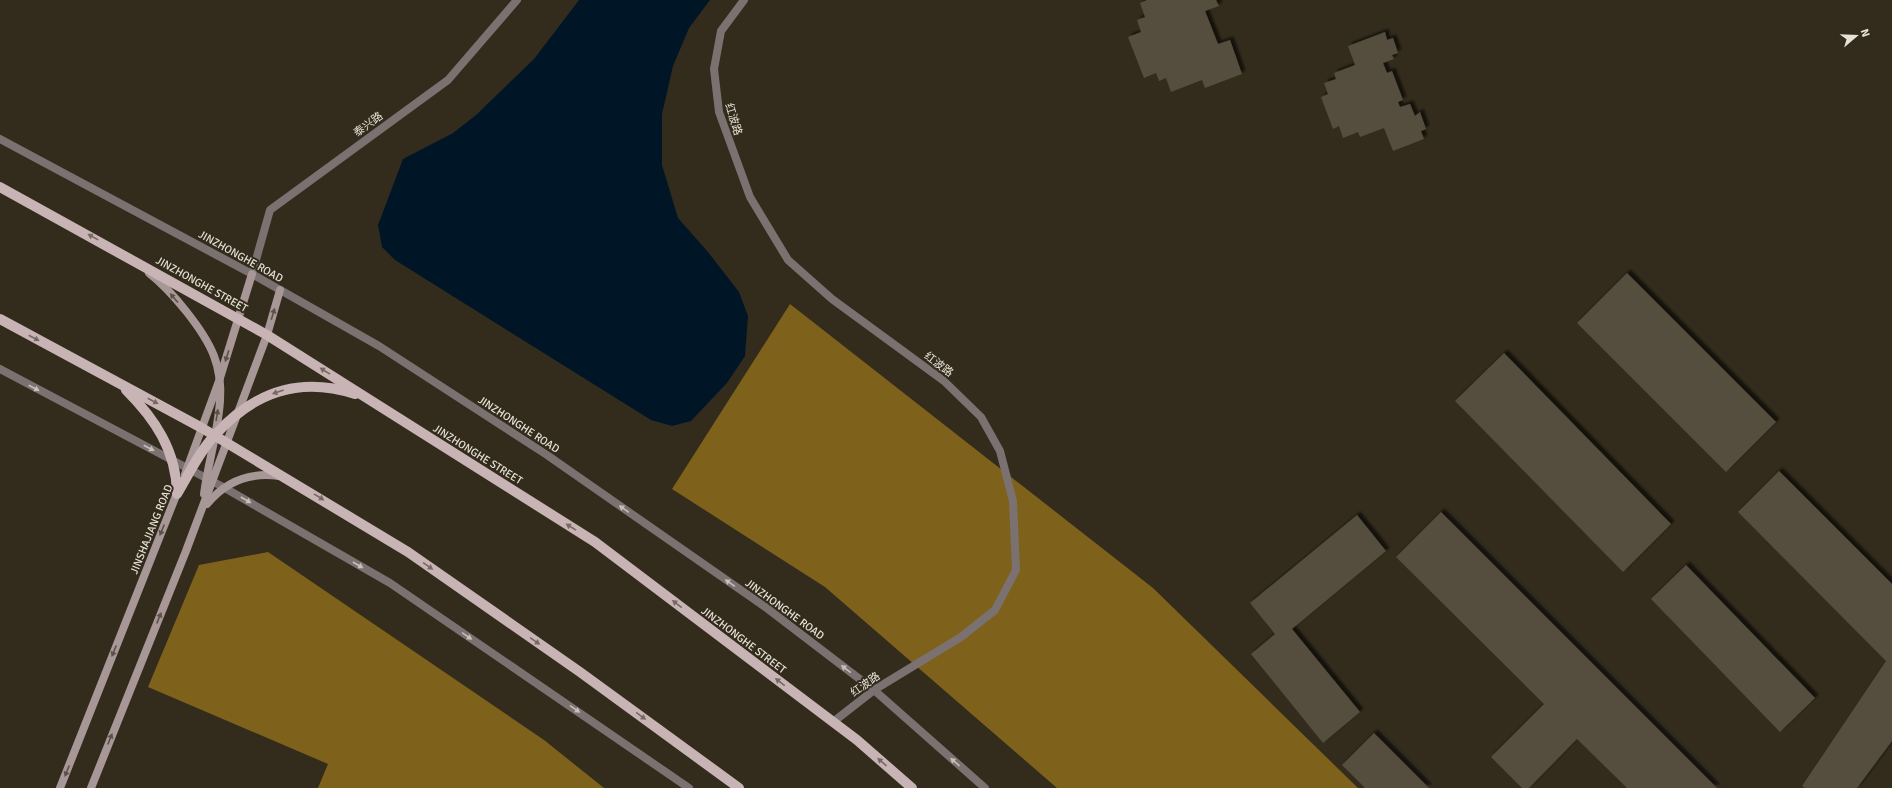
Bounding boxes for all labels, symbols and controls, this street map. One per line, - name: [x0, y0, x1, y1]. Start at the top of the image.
- north arrow: [1836, 16, 1876, 56]
- text: N: [1858, 27, 1872, 39]
- street label: 红波路: [722, 101, 745, 137]
- street label: 泰兴路: [351, 109, 385, 139]
- street label: JINZHONGHE ROAD: [196, 228, 285, 285]
- one-way arrow: [87, 234, 99, 241]
- street label: JINZHONGHE STREET: [154, 254, 250, 315]
- one-way arrow: [170, 293, 179, 304]
- one-way arrow: [270, 308, 276, 320]
- one-way arrow: [29, 334, 40, 341]
- street label: 红波路: [922, 349, 956, 380]
- one-way arrow: [224, 350, 230, 362]
- one-way arrow: [320, 367, 330, 375]
- one-way arrow: [29, 384, 40, 391]
- one-way arrow: [271, 390, 283, 396]
- street label: JINZHONGHE ROAD: [476, 393, 562, 456]
- one-way arrow: [147, 398, 159, 405]
- one-way arrow: [215, 409, 221, 421]
- street label: JINZHONGHE STREET: [431, 422, 525, 487]
- one-way arrow: [144, 445, 155, 451]
- street label: JINSHAJIANG ROAD: [128, 483, 175, 576]
- one-way arrow: [314, 493, 324, 501]
- one-way arrow: [240, 497, 252, 504]
- one-way arrow: [618, 505, 629, 513]
- one-way arrow: [159, 524, 165, 536]
- one-way arrow: [566, 524, 577, 531]
- one-way arrow: [353, 561, 364, 568]
- one-way arrow: [423, 562, 434, 570]
- street label: JINZHONGHE ROAD: [743, 576, 827, 642]
- one-way arrow: [725, 579, 736, 587]
- one-way arrow: [671, 600, 682, 608]
- street label: JINZHONGHE STREET: [699, 604, 789, 677]
- one-way arrow: [157, 612, 163, 624]
- one-way arrow: [462, 632, 473, 640]
- one-way arrow: [530, 637, 540, 645]
- one-way arrow: [111, 645, 117, 657]
- one-way arrow: [841, 665, 851, 673]
- street label: 红波路: [848, 670, 883, 699]
- one-way arrow: [775, 678, 786, 686]
- one-way arrow: [570, 705, 580, 713]
- one-way arrow: [636, 712, 646, 720]
- one-way arrow: [108, 732, 114, 744]
- one-way arrow: [877, 758, 888, 767]
- one-way arrow: [950, 758, 961, 767]
- one-way arrow: [63, 766, 69, 778]

